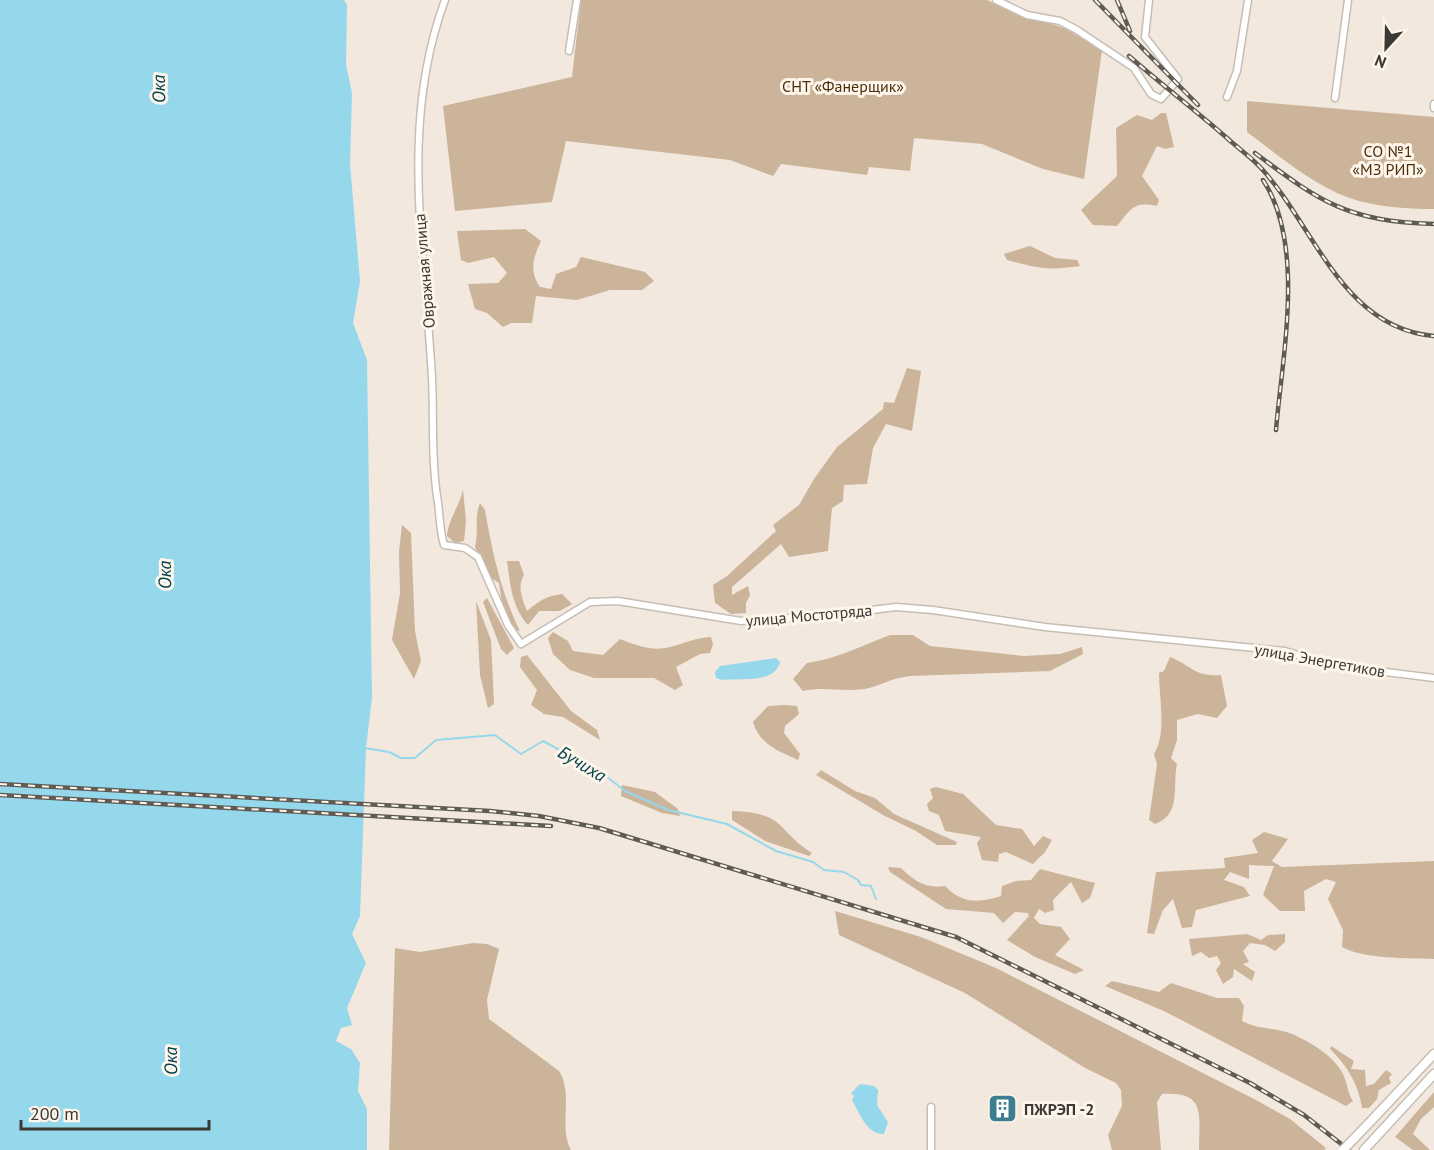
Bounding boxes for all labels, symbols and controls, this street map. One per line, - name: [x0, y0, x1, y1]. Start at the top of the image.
- north arrow: [1356, 18, 1416, 78]
- text: N: [1372, 51, 1389, 73]
- water label: Ока: [147, 74, 170, 103]
- park label: СНТ «Фанерщик»: [782, 76, 904, 96]
- park label: СО №1 «МЗ РИП»: [1352, 141, 1424, 179]
- street label: Овражная улица: [409, 213, 439, 329]
- water label: Ока: [153, 560, 176, 589]
- street label: улица Мостотряда: [745, 600, 873, 630]
- street label: улица Энергетиков: [1253, 639, 1387, 681]
- water label: Бучиха: [554, 740, 611, 787]
- water label: Ока: [159, 1046, 182, 1075]
- scale bar: [21, 1093, 208, 1131]
- building icon: ПЖРЭП -2: [987, 1093, 1019, 1125]
- place label: ПЖРЭП -2: [1024, 1099, 1094, 1119]
- text: 200 m: [30, 1102, 79, 1125]

